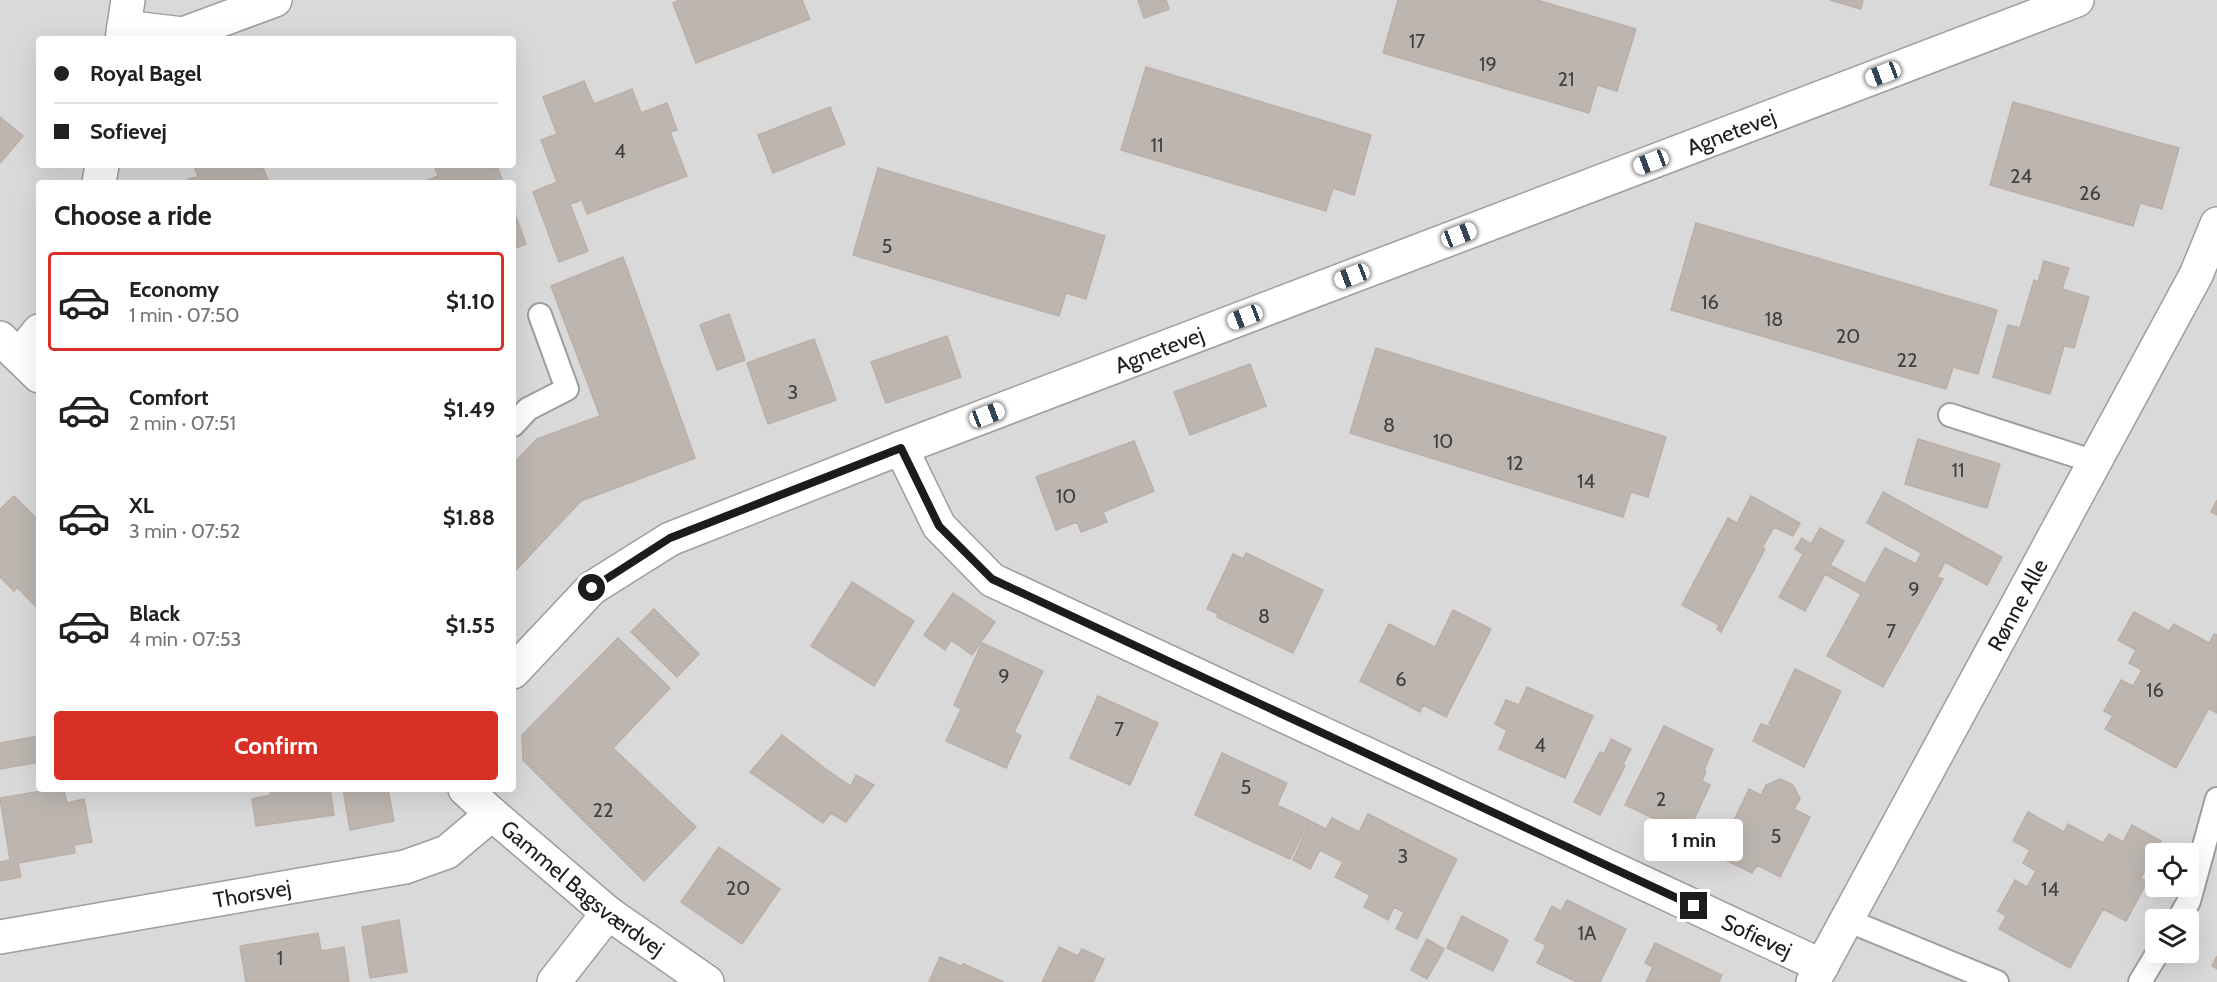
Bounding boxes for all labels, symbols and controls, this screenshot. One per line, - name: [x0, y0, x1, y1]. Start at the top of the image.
- house number: 17: [1409, 29, 1425, 53]
- house number: 19: [1479, 52, 1497, 76]
- car: [1863, 59, 1903, 89]
- text: Royal Bagel: [90, 60, 202, 87]
- house number: 21: [1558, 67, 1575, 91]
- street label: Agnetevej: [1683, 103, 1779, 161]
- text: Sofievej: [90, 118, 167, 145]
- house number: 11: [1150, 133, 1164, 157]
- house number: 4: [614, 139, 626, 163]
- car: [1631, 147, 1671, 177]
- house number: 24: [2010, 164, 2032, 188]
- house number: 26: [2079, 181, 2101, 205]
- text: Choose a ride: [54, 199, 212, 232]
- car: [1439, 220, 1479, 250]
- house number: 5: [882, 234, 892, 258]
- car: [1332, 261, 1372, 291]
- icon: car: [57, 275, 111, 329]
- text: Economy: [129, 276, 219, 303]
- text: $1.10: [446, 288, 495, 315]
- house number: 16: [1701, 290, 1719, 314]
- car: [1225, 302, 1265, 332]
- text: 1 min · 07:50: [129, 303, 239, 327]
- house number: 18: [1765, 307, 1783, 331]
- street label: Agnetevej: [1111, 320, 1207, 379]
- house number: 20: [1836, 324, 1860, 348]
- house number: 22: [1897, 348, 1917, 372]
- house number: 3: [788, 380, 798, 404]
- icon: car: [57, 383, 111, 437]
- text: Comfort: [129, 384, 208, 411]
- text: $1.49: [443, 396, 495, 423]
- car: [967, 400, 1007, 430]
- text: 2 min · 07:51: [129, 411, 236, 435]
- house number: 8: [1383, 413, 1395, 437]
- house number: 10: [1433, 429, 1453, 453]
- house number: 12: [1507, 451, 1524, 475]
- house number: 11: [1951, 458, 1965, 482]
- house number: 14: [1577, 469, 1595, 493]
- house number: 10: [1056, 484, 1076, 508]
- icon: car: [57, 491, 111, 545]
- text: XL: [129, 492, 154, 519]
- text: $1.88: [443, 504, 495, 531]
- text: 3 min · 07:52: [129, 519, 240, 543]
- street label: Rønne Alle: [1981, 554, 2053, 656]
- route start: [578, 574, 605, 601]
- house number: 9: [1908, 577, 1920, 601]
- icon: car: [57, 599, 111, 653]
- text: Black: [129, 600, 180, 627]
- house number: 8: [1258, 604, 1270, 628]
- text: $1.55: [446, 612, 495, 639]
- house number: 7: [1886, 619, 1896, 643]
- text: 4 min · 07:53: [129, 627, 241, 651]
- house number: 9: [998, 664, 1010, 688]
- house number: 6: [1395, 667, 1407, 691]
- house number: 16: [2146, 678, 2164, 702]
- button: Confirm: [54, 711, 498, 780]
- house number: 7: [1114, 717, 1124, 741]
- house number: 4: [1534, 733, 1546, 757]
- house number: 5: [1241, 775, 1251, 799]
- house number: 2: [1656, 787, 1666, 811]
- house number: 22: [593, 798, 613, 822]
- street label: Gammel Bagsværdvej: [495, 814, 670, 962]
- callout: 1 min: [1644, 819, 1744, 861]
- house number: 5: [1771, 824, 1781, 848]
- text: 1 min: [1671, 828, 1716, 852]
- map controls: [2145, 843, 2199, 963]
- button: locate: [2145, 843, 2199, 897]
- house number: 3: [1398, 844, 1408, 868]
- street label: Thorsvej: [211, 873, 293, 913]
- house number: 20: [726, 876, 750, 900]
- house number: 14: [2041, 877, 2059, 901]
- route end: [1680, 892, 1707, 919]
- street label: Sofievej: [1717, 908, 1796, 964]
- button: layers: [2145, 909, 2199, 963]
- house number: 1A: [1578, 921, 1597, 945]
- house number: 1: [277, 946, 283, 970]

